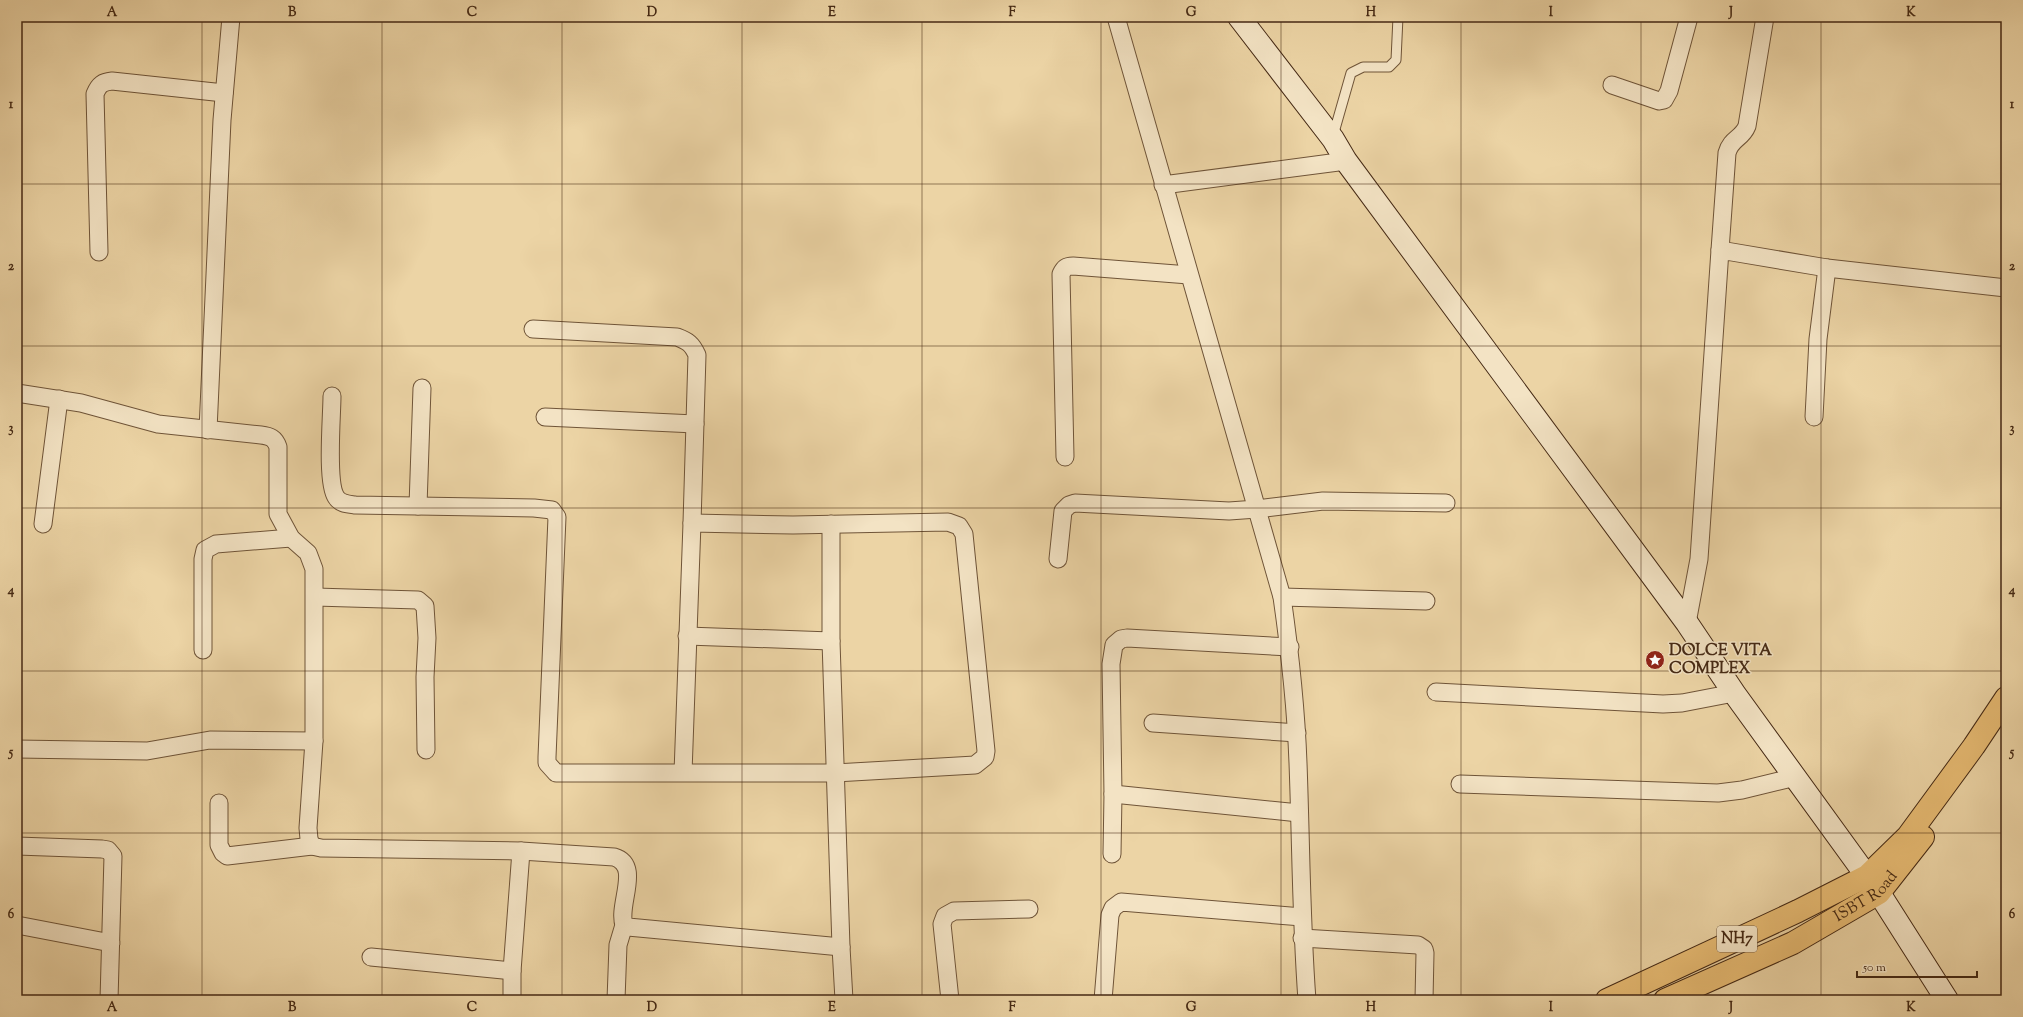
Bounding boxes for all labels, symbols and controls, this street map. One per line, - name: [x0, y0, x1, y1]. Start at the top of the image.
- text: A: [107, 4, 118, 22]
- text: B: [288, 4, 297, 22]
- text: C: [467, 4, 477, 22]
- text: D: [647, 4, 657, 22]
- text: E: [828, 4, 836, 22]
- text: F: [1008, 4, 1016, 22]
- text: G: [1186, 4, 1197, 22]
- text: H: [1366, 4, 1377, 22]
- text: I: [1549, 4, 1554, 22]
- text: J: [1728, 4, 1733, 22]
- text: K: [1906, 4, 1916, 22]
- text: 1: [9, 96, 14, 114]
- text: 1: [2010, 96, 2015, 114]
- text: 2: [8, 258, 15, 276]
- text: 2: [2009, 258, 2016, 276]
- text: 3: [8, 420, 14, 438]
- text: 3: [2009, 420, 2015, 438]
- text: 4: [7, 582, 15, 600]
- text: 4: [2008, 582, 2016, 600]
- place label: DOLCE VITA COMPLEX: [1669, 640, 1772, 681]
- place icon: DOLCE VITA COMPLEX: [1644, 649, 1666, 671]
- text: 5: [8, 744, 14, 762]
- text: 5: [2009, 744, 2015, 762]
- street label: ISBT Road: [1830, 866, 1904, 928]
- text: 6: [8, 906, 15, 924]
- text: 6: [2009, 906, 2016, 924]
- road number: NH7: [1717, 926, 1757, 952]
- scale bar: [1857, 953, 1977, 979]
- text: 50 m: [1862, 959, 1886, 977]
- text: A: [107, 999, 118, 1017]
- text: B: [288, 999, 297, 1017]
- text: C: [467, 999, 477, 1017]
- text: D: [647, 999, 657, 1017]
- text: E: [828, 999, 836, 1017]
- text: F: [1008, 999, 1016, 1017]
- text: G: [1186, 999, 1197, 1017]
- text: H: [1366, 999, 1377, 1017]
- text: I: [1549, 999, 1554, 1017]
- text: J: [1728, 999, 1733, 1017]
- text: K: [1906, 999, 1916, 1017]

